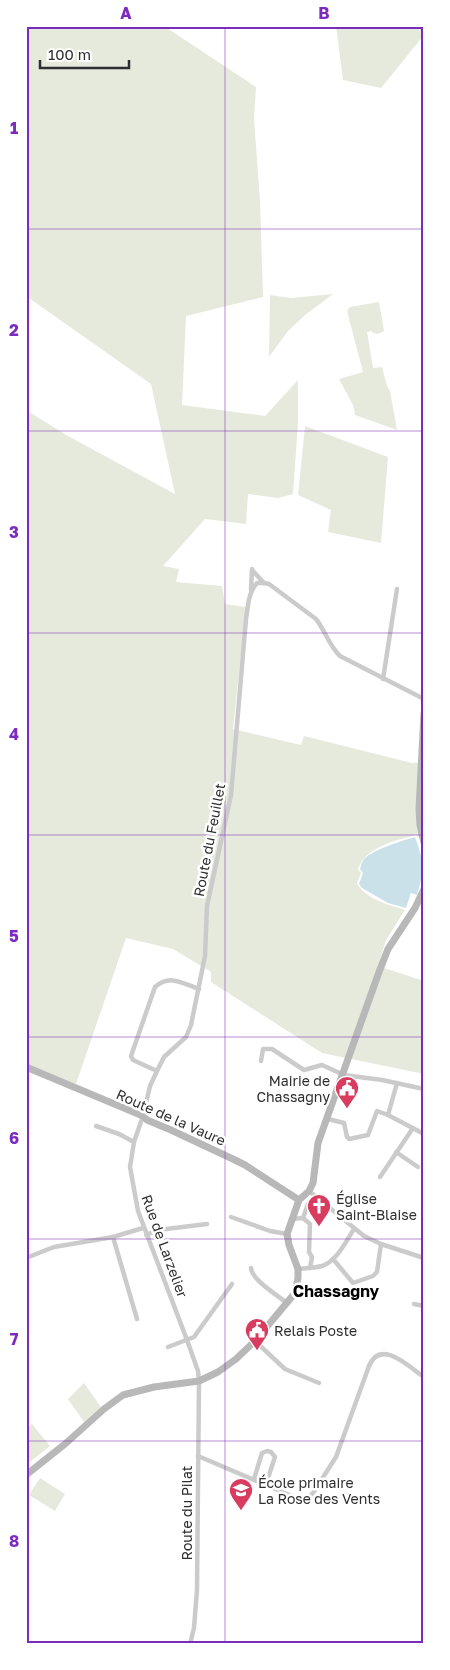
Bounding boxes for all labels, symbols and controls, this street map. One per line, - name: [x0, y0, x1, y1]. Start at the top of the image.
- text: A: [120, 3, 132, 23]
- text: B: [318, 3, 330, 23]
- scale bar: [40, 38, 129, 70]
- text: 100 m: [48, 45, 91, 63]
- text: 1: [10, 118, 18, 138]
- text: 2: [9, 320, 19, 340]
- text: 3: [9, 522, 19, 542]
- text: 4: [9, 724, 19, 744]
- street label: Route du Feuillet: [190, 782, 228, 898]
- text: 5: [9, 926, 19, 946]
- place label: Mairie de Chassagny: [256, 1072, 330, 1105]
- public building icon: Mairie de Chassagny: [334, 1075, 360, 1109]
- street label: Route de la Vaure: [114, 1085, 228, 1149]
- text: 6: [9, 1128, 19, 1148]
- place label: Église Saint-Blaise: [336, 1190, 417, 1223]
- street label: Rue de Larzelier: [138, 1192, 192, 1300]
- church icon: Église Saint-Blaise: [306, 1193, 332, 1227]
- district label: Chassagny: [293, 1281, 380, 1301]
- public building icon: Relais Poste: [244, 1317, 270, 1351]
- place label: Relais Poste: [274, 1322, 357, 1339]
- text: 7: [10, 1329, 19, 1349]
- street label: Route du Pilat: [178, 1466, 195, 1560]
- place label: École primaire La Rose des Vents: [258, 1474, 380, 1507]
- school or university icon: École primaire La Rose des Vents: [228, 1477, 254, 1511]
- text: 8: [9, 1531, 19, 1551]

